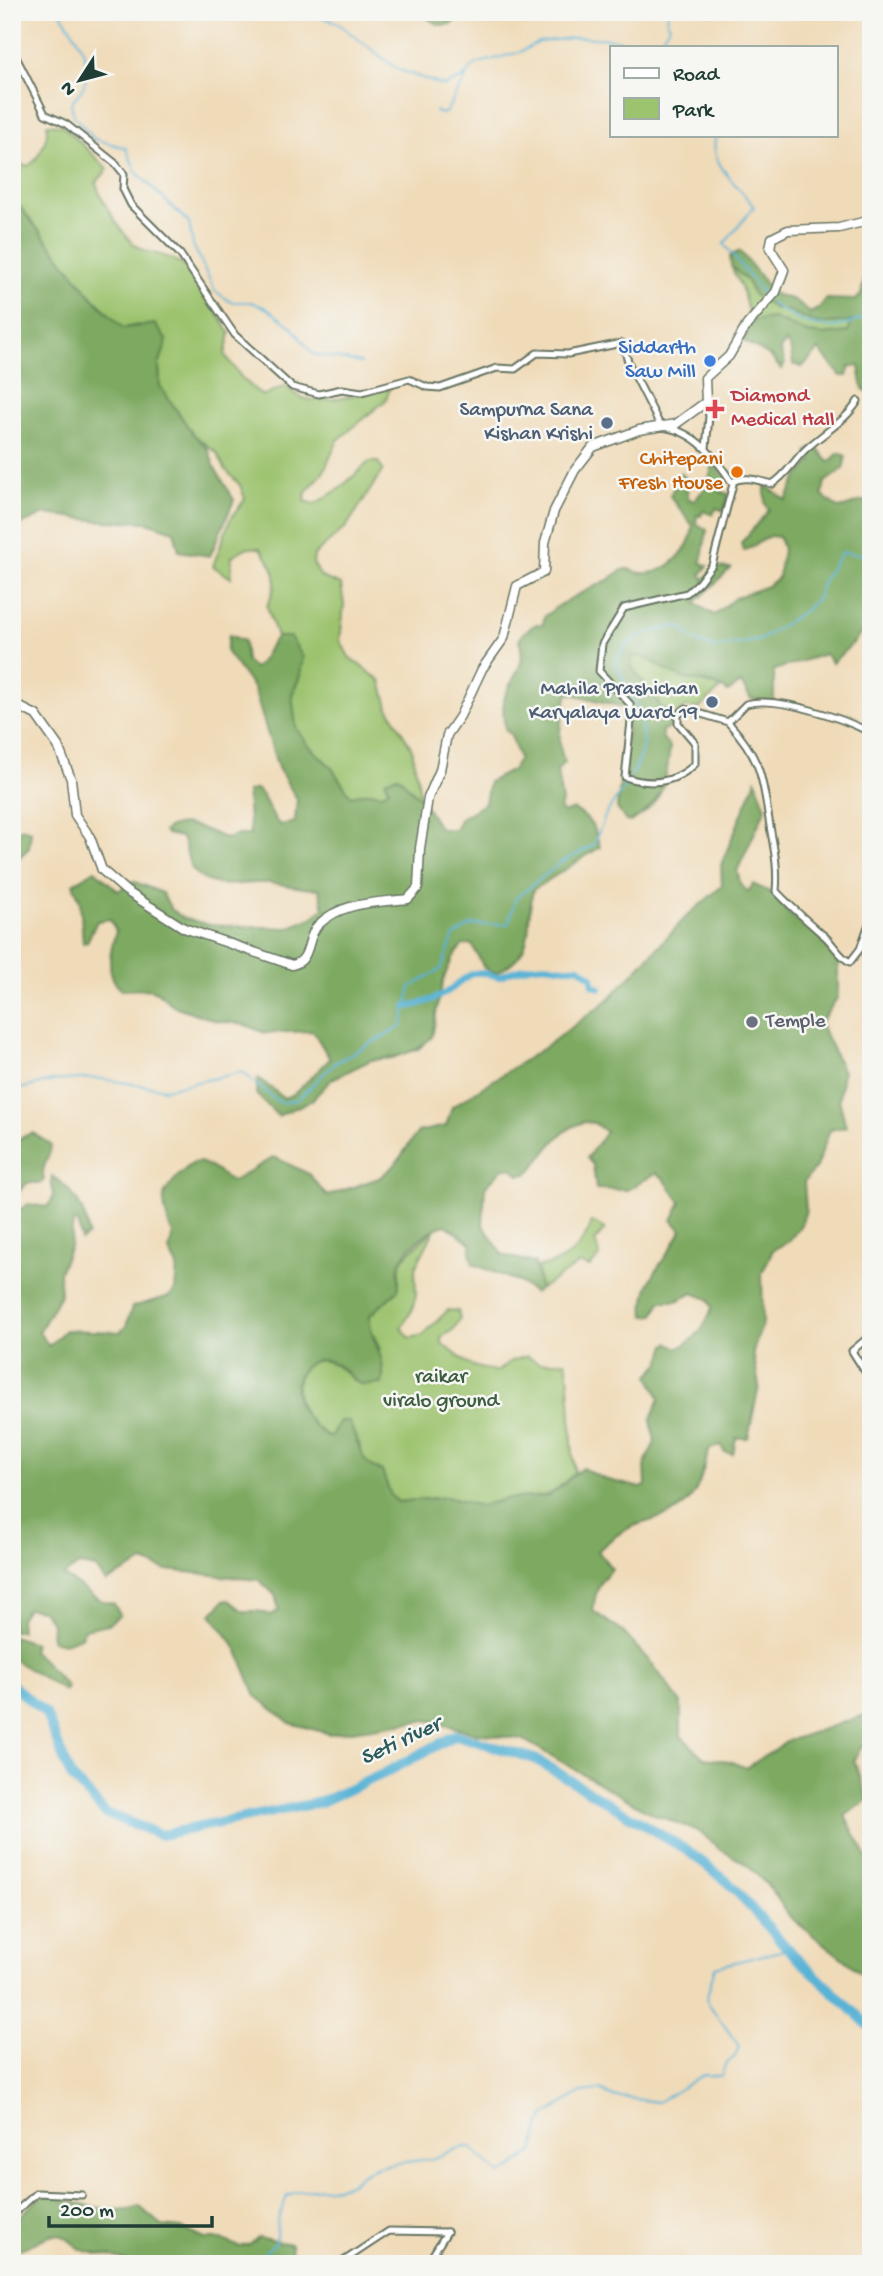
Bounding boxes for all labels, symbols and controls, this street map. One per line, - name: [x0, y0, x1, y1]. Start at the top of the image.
- north arrow: [46, 46, 116, 116]
- legend: [610, 46, 838, 136]
- text: Road: [673, 64, 721, 89]
- text: N: [56, 76, 82, 100]
- text: Park: [672, 100, 716, 125]
- place label: Siddarth Saw Mill: [618, 337, 696, 386]
- marker: Siddarth Saw Mill: [702, 353, 718, 369]
- place label: Diamond Medical Hall: [729, 385, 835, 434]
- place label: Sampurna Sana Kishan Krishi: [459, 399, 594, 448]
- marker: Diamond Medical Hall: [705, 399, 725, 419]
- marker: Sampurna Sana Kishan Krishi: [599, 415, 615, 431]
- place label: Chitepani Fresh House: [618, 448, 724, 497]
- marker: Chitepani Fresh House: [729, 464, 745, 480]
- place label: Mahila Prashichan Karyalaya Ward 19: [529, 678, 698, 727]
- marker: Mahila Prashichan Karyalaya Ward 19: [704, 694, 720, 710]
- place label: Temple: [765, 1010, 827, 1035]
- marker: Temple: [744, 1014, 760, 1030]
- park label: raikar viralo ground: [383, 1366, 501, 1415]
- water label: Seti river: [356, 1710, 450, 1772]
- scale bar: [49, 2185, 212, 2229]
- text: 200 m: [60, 2200, 114, 2225]

